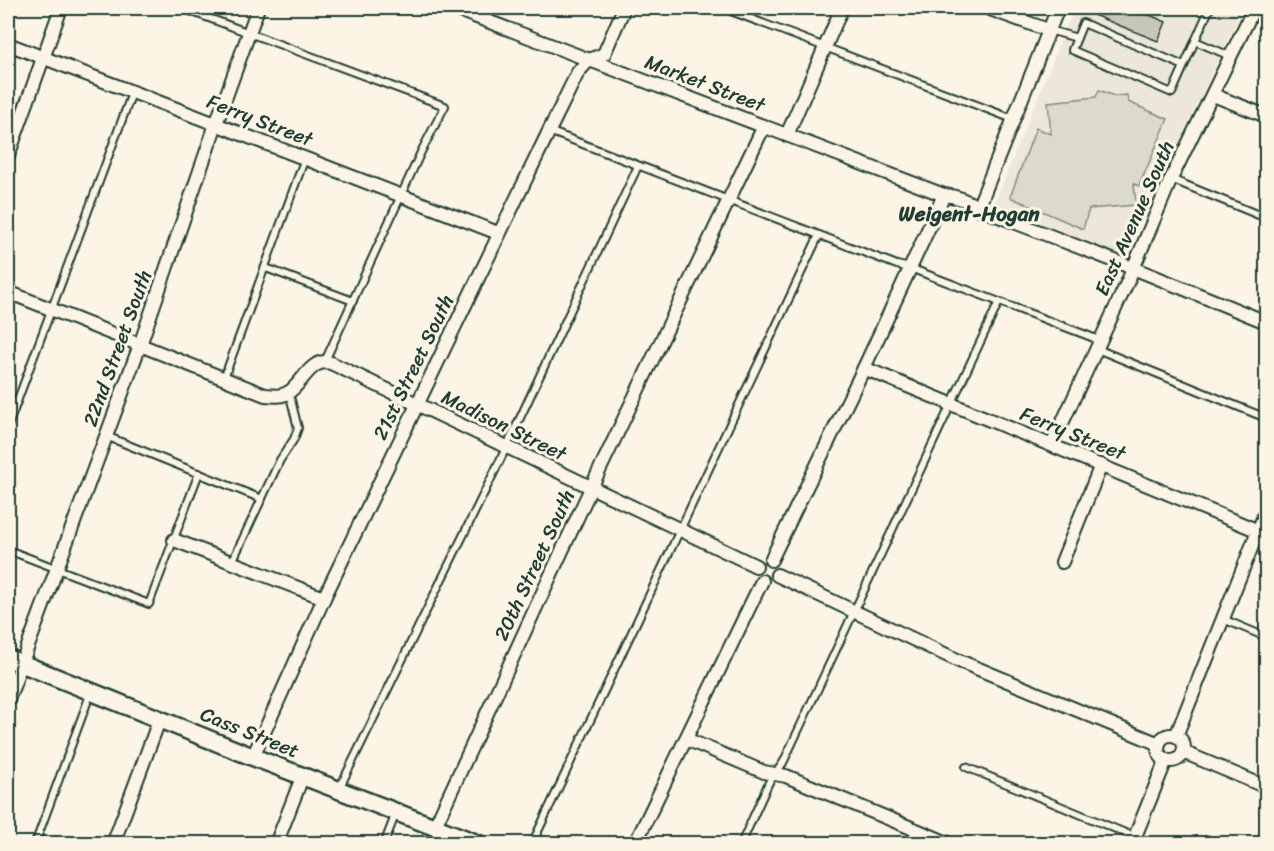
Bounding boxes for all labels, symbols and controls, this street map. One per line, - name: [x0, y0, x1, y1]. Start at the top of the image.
- street label: Market Street: [640, 45, 771, 123]
- street label: Ferry Street: [202, 84, 319, 157]
- street label: East Avenue South: [1085, 135, 1184, 301]
- district label: Weigent-Hogan: [898, 195, 1040, 233]
- street label: 22nd Street South: [73, 265, 162, 432]
- street label: 21st Street South: [363, 288, 464, 446]
- street label: Madison Street: [435, 380, 573, 471]
- street label: Ferry Street: [1015, 396, 1132, 471]
- street label: 20th Street South: [484, 484, 585, 647]
- street label: Cass Street: [195, 697, 305, 768]

